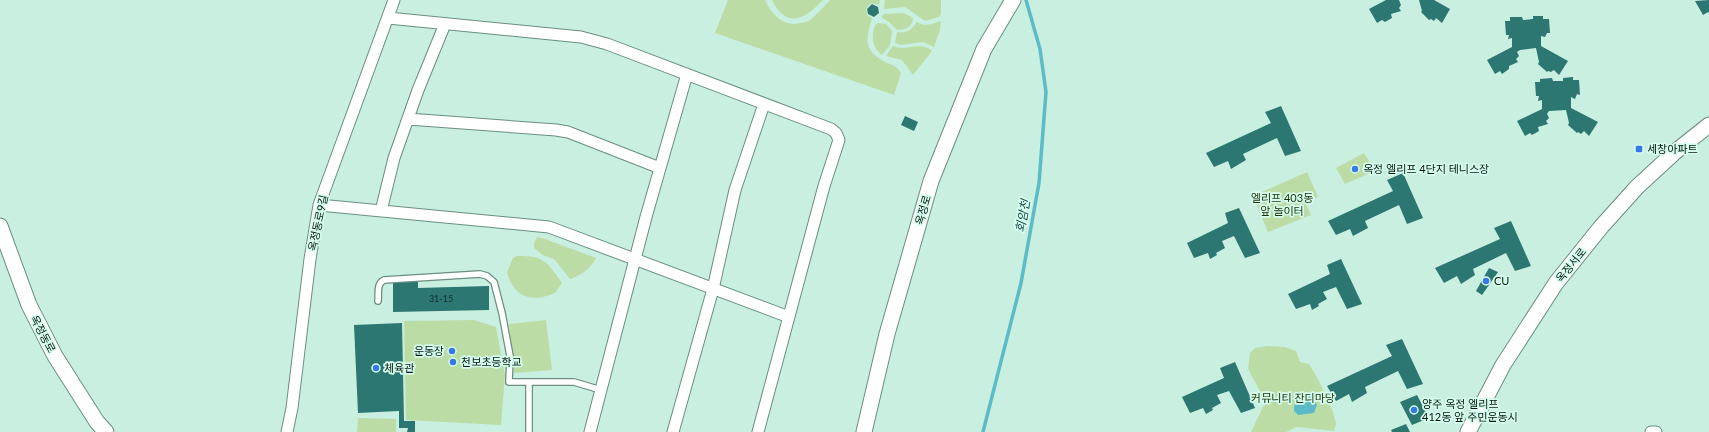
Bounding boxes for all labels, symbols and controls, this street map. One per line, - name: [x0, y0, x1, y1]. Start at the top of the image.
- place label: 세창아파트: [1647, 142, 1698, 155]
- marker: 세창아파트: [1634, 144, 1644, 154]
- place label: 옥정 엘리프 4단지 테니스장: [1363, 162, 1489, 175]
- marker: 옥정 엘리프 4단지 테니스장: [1350, 164, 1360, 174]
- park label: 엘리프 403동 앞 놀이터: [1251, 191, 1313, 217]
- street label: 옥정로: [912, 193, 933, 226]
- street label: 옥정동로9길: [305, 194, 330, 252]
- water label: 회암천: [1012, 196, 1033, 234]
- street label: 옥정서로: [1553, 245, 1588, 285]
- place label: CU: [1494, 274, 1509, 287]
- marker: CU: [1481, 276, 1491, 286]
- house number: 31-15: [429, 293, 453, 304]
- street label: 옥정동로: [28, 313, 59, 355]
- place label: 운동장: [414, 344, 444, 357]
- marker: 운동장: [447, 346, 457, 356]
- place label: 천보초등학교: [461, 355, 522, 368]
- marker: 천보초등학교: [448, 357, 458, 367]
- place label: 체육관: [384, 361, 414, 374]
- marker: 체육관: [371, 363, 381, 373]
- park label: 커뮤니티 잔디마당: [1251, 391, 1335, 404]
- place label: 양주 옥정 엘리프 412동 앞 주민운동시: [1422, 397, 1518, 423]
- marker: 양주 옥정 엘리프 412동 앞 주민운동시: [1409, 405, 1419, 415]

